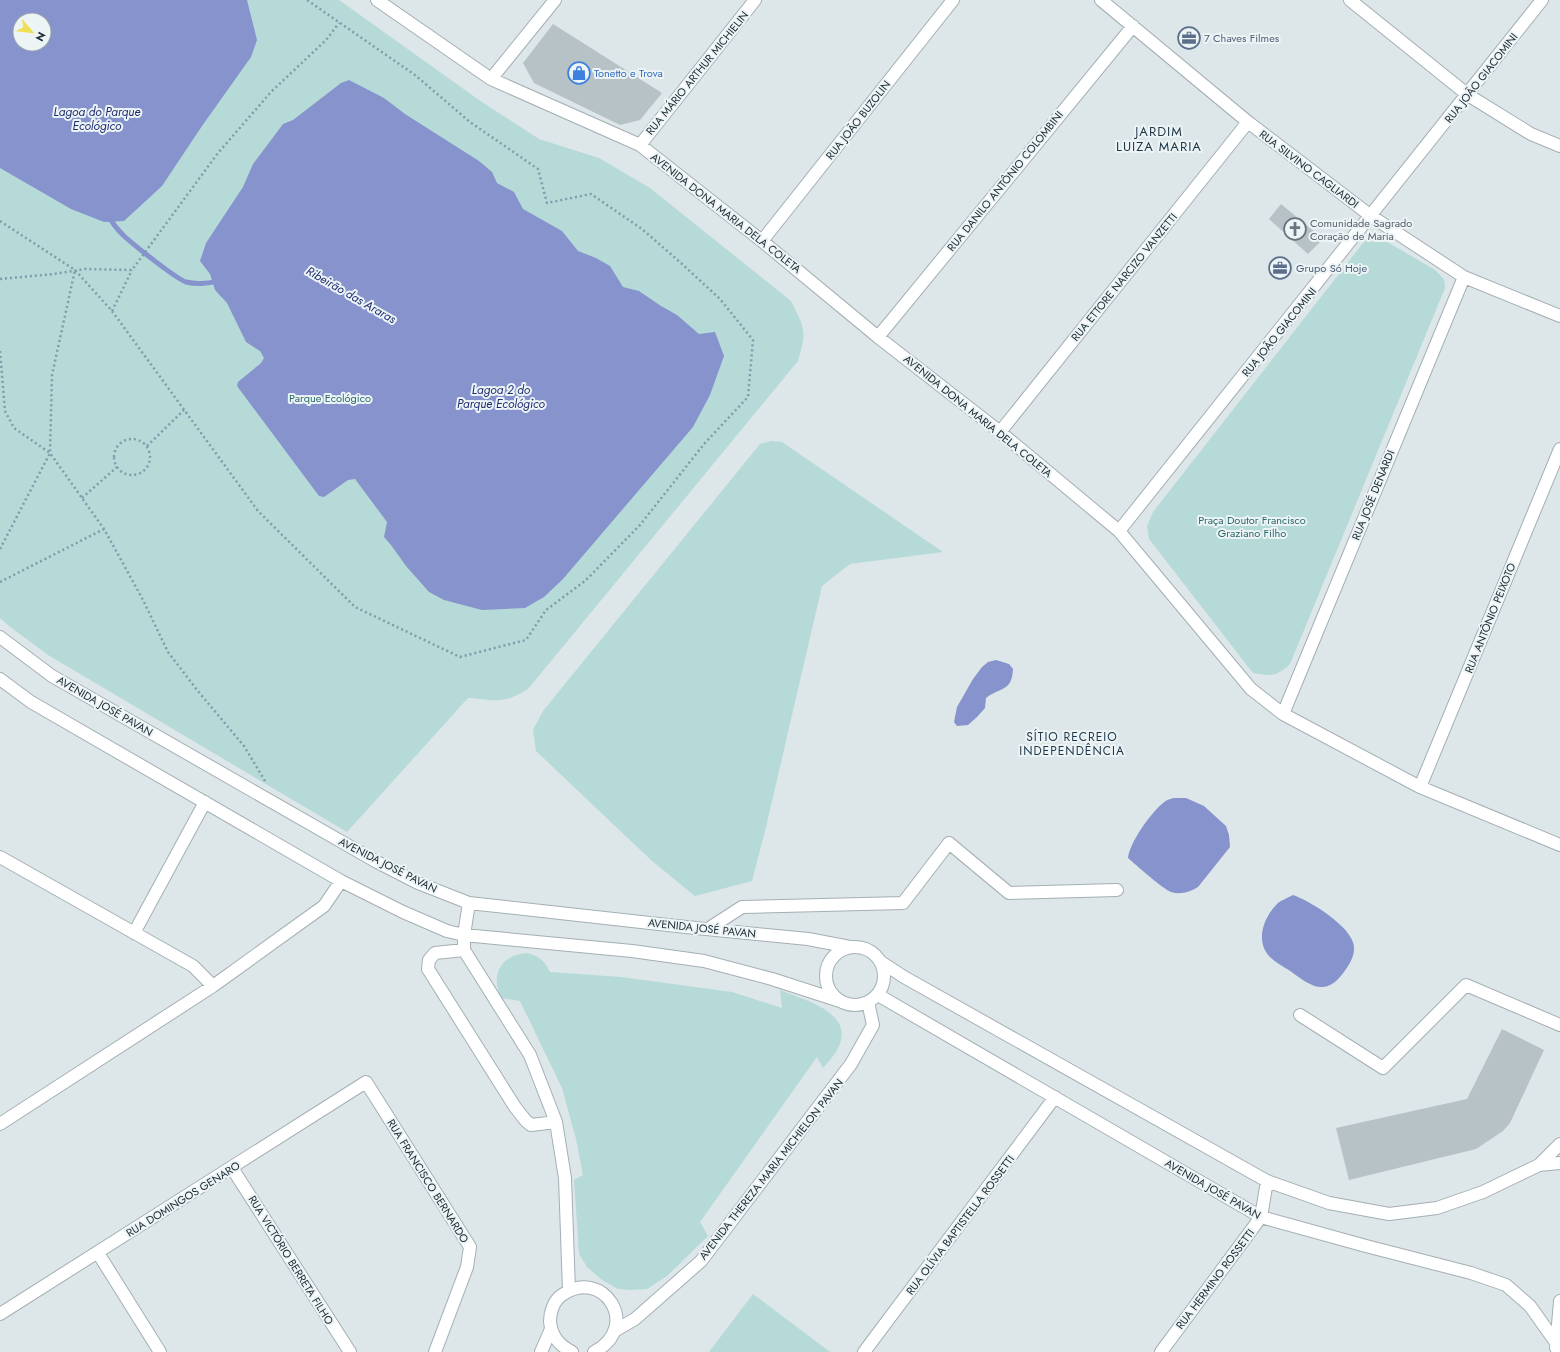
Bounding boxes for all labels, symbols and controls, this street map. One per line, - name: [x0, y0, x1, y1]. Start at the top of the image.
- street label: RUA MÁRIO ARTHUR MICHIELIN: [642, 8, 752, 138]
- north arrow: [12, 12, 52, 52]
- office icon: 7 Chaves Filmes: [1176, 25, 1202, 51]
- text: N: [32, 29, 50, 44]
- street label: RUA JOÃO GIACOMINI: [1441, 29, 1521, 127]
- place label: 7 Chaves Filmes: [1204, 30, 1280, 46]
- shop icon: Tonetto e Trova: [566, 60, 592, 86]
- place label: Tonetto e Trova: [594, 65, 663, 81]
- street label: RUA JOÃO BUZOLIN: [822, 77, 894, 163]
- water label: Lagoa do Parque Ecológico: [54, 103, 140, 135]
- street label: RUA DANILO ANTÔNIO COLOMBINI: [943, 107, 1067, 255]
- district label: JARDIM LUIZA MARIA: [1116, 122, 1202, 156]
- street label: RUA SILVINO CAGLIARDI: [1256, 126, 1362, 212]
- street label: AVENIDA DONA MARIA DELA COLETA: [647, 149, 805, 277]
- street label: RUA ETTORE NARCIZO VANZETTI: [1067, 210, 1181, 344]
- place label: Comunidade Sagrado Coração de Maria: [1310, 215, 1412, 244]
- church icon: Comunidade Sagrado Coração de Maria: [1282, 216, 1308, 242]
- office icon: Grupo Só Hoje: [1267, 255, 1293, 281]
- place label: Grupo Só Hoje: [1296, 260, 1368, 276]
- water label: Ribeirão das Araras: [303, 262, 400, 328]
- street label: RUA JOÃO GIACOMINI: [1238, 284, 1320, 380]
- street label: AVENIDA DONA MARIA DELA COLETA: [900, 351, 1056, 482]
- water label: Lagoa 2 do Parque Ecológico: [457, 381, 546, 413]
- park label: Parque Ecológico: [289, 390, 371, 406]
- street label: RUA JOSÉ DENARDI: [1348, 448, 1398, 542]
- park label: Praça Doutor Francisco Graziano Filho: [1198, 512, 1306, 541]
- street label: RUA ANTÔNIO PEIXOTO: [1461, 560, 1520, 676]
- street label: AVENIDA JOSÉ PAVAN: [54, 672, 156, 740]
- district label: SÍTIO RECREIO INDEPENDÊNCIA: [1019, 728, 1125, 760]
- street label: AVENIDA JOSÉ PAVAN: [336, 833, 440, 897]
- street label: AVENIDA JOSÉ PAVAN: [647, 914, 757, 942]
- street label: AVENIDA THEREZA MARIA MICHIELON PAVAN: [695, 1075, 847, 1263]
- street label: RUA FRANCISCO BERNARDO: [383, 1116, 473, 1246]
- street label: RUA OLÍVIA BAPTISTELLA ROSSETTI: [902, 1152, 1018, 1298]
- street label: AVENIDA JOSÉ PAVAN: [1162, 1155, 1264, 1223]
- street label: RUA DOMINGOS GENARO: [123, 1157, 243, 1241]
- street label: RUA VICTÓRIO BERRETA FILHO: [245, 1192, 338, 1328]
- street label: RUA HERMINO ROSSETTI: [1172, 1225, 1258, 1333]

